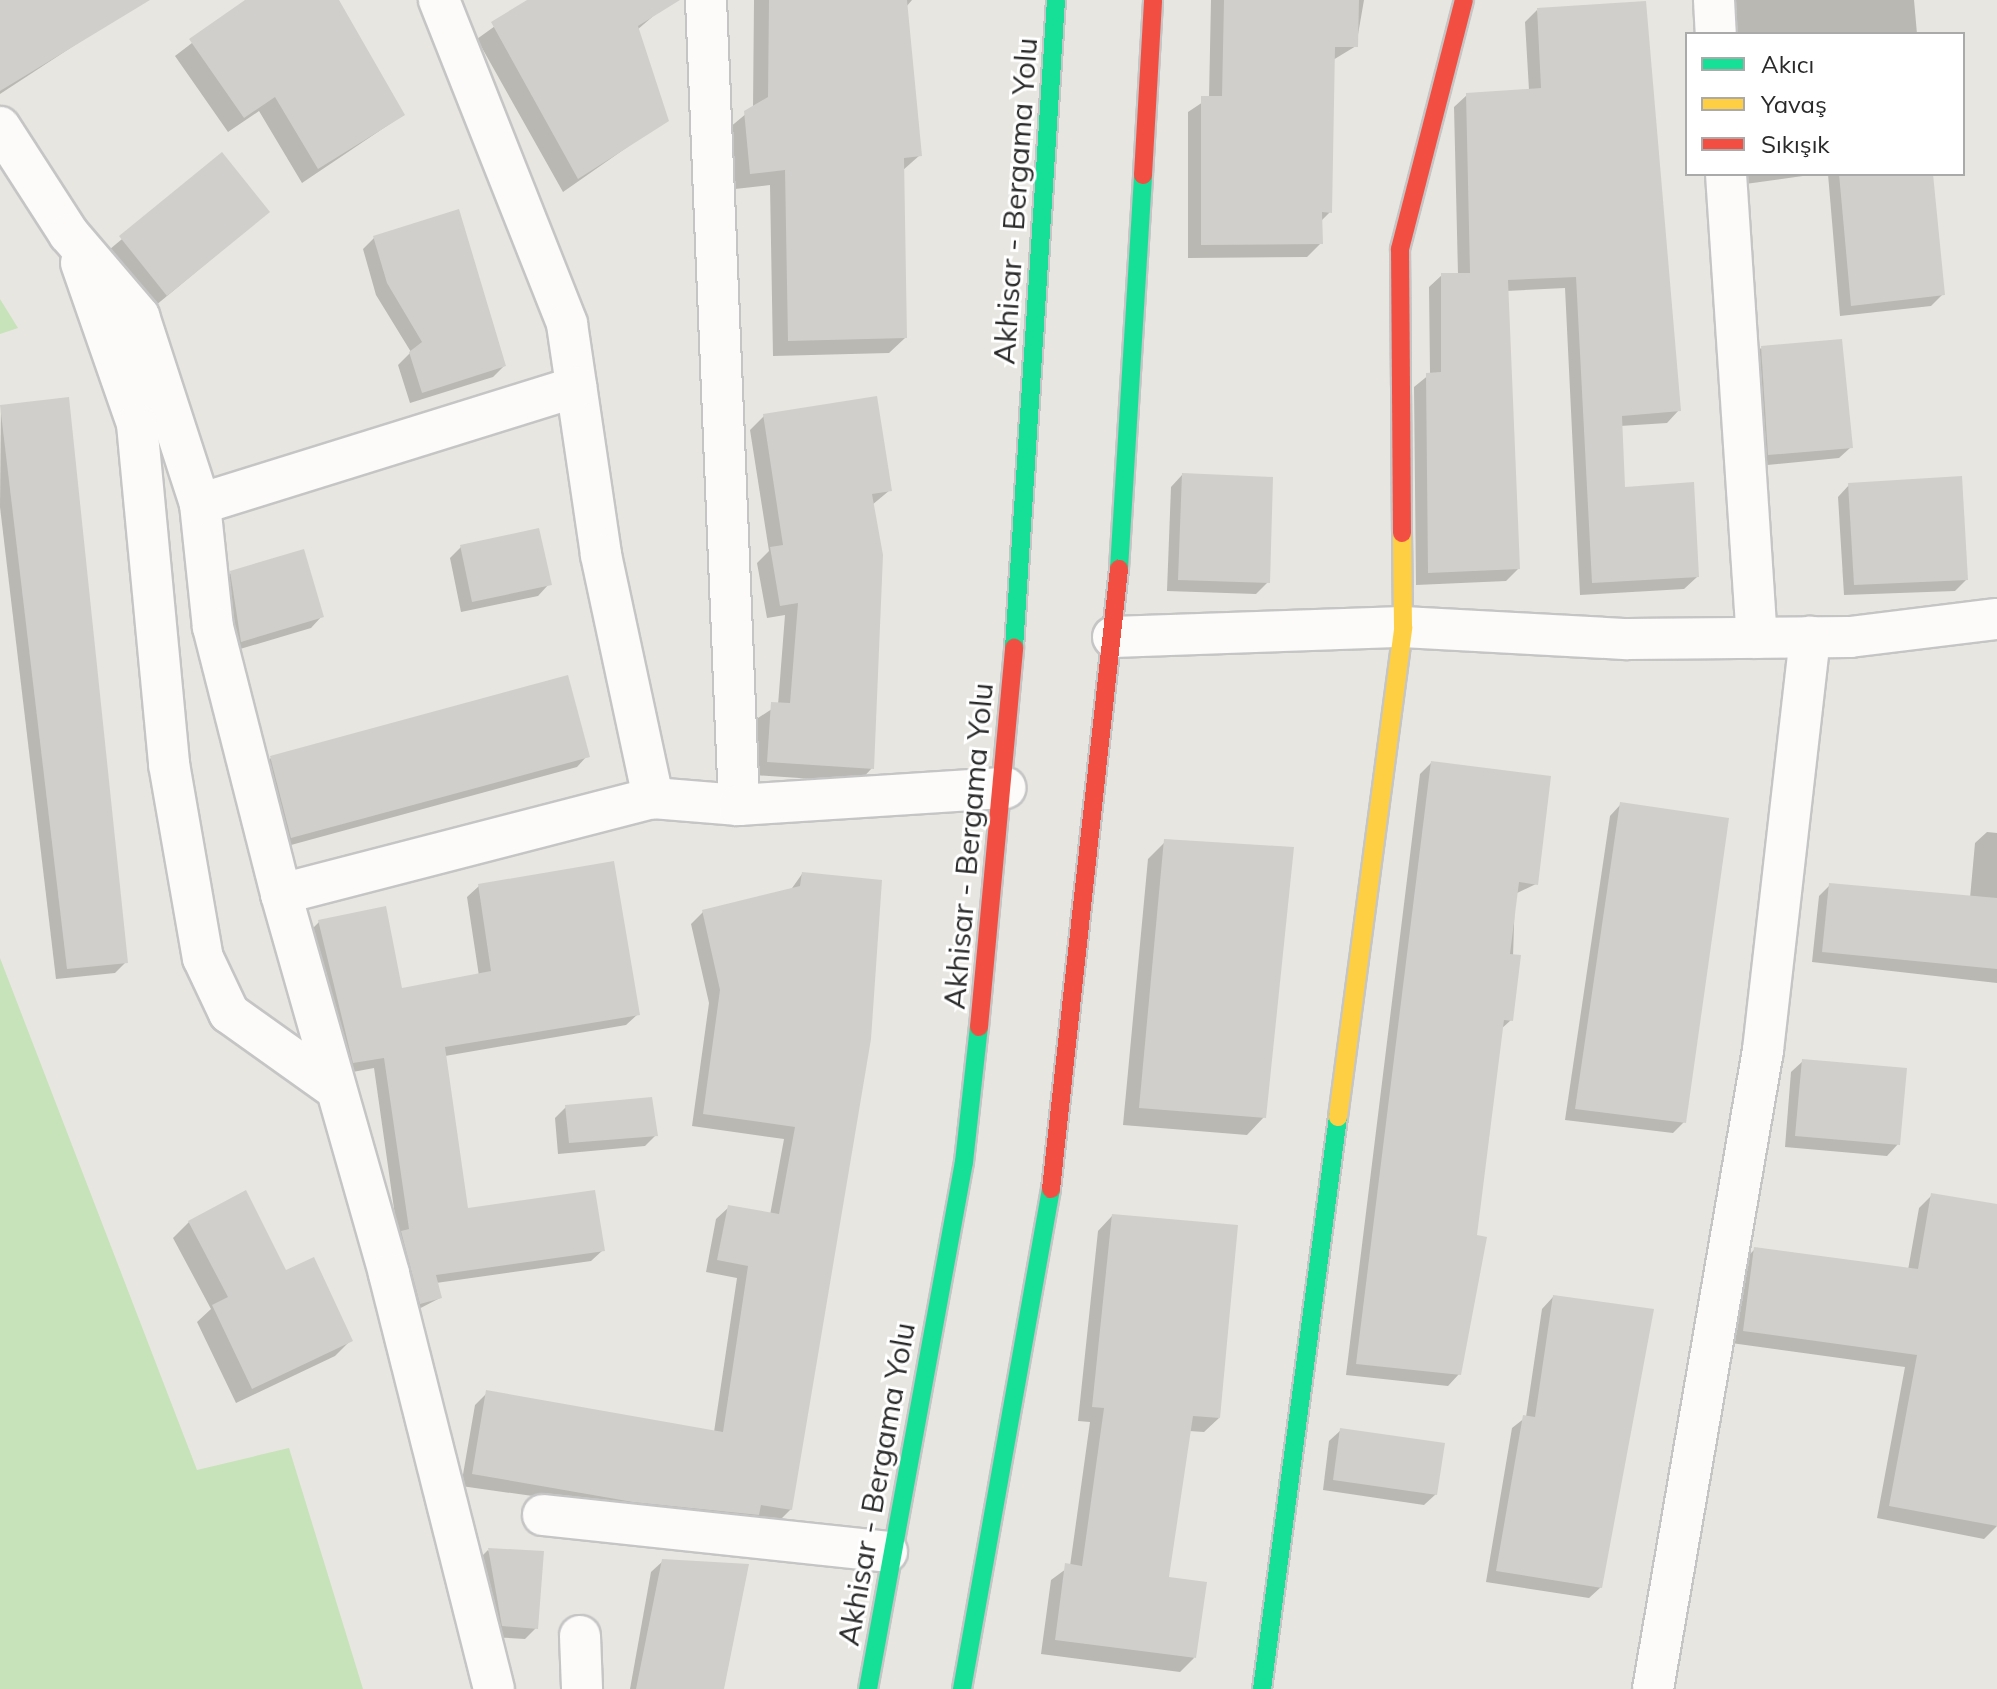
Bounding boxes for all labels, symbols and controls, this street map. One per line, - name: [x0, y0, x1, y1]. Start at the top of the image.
- legend: [1685, 32, 1965, 176]
- street label: Akhisar - Bergama Yolu: [986, 36, 1044, 366]
- text: Akıcı: [1761, 49, 1814, 79]
- text: Yavaş: [1761, 89, 1827, 119]
- text: Sıkışık: [1761, 129, 1830, 159]
- street label: Akhisar - Bergama Yolu: [936, 681, 1000, 1011]
- street label: Akhisar - Bergama Yolu: [830, 1320, 922, 1648]

